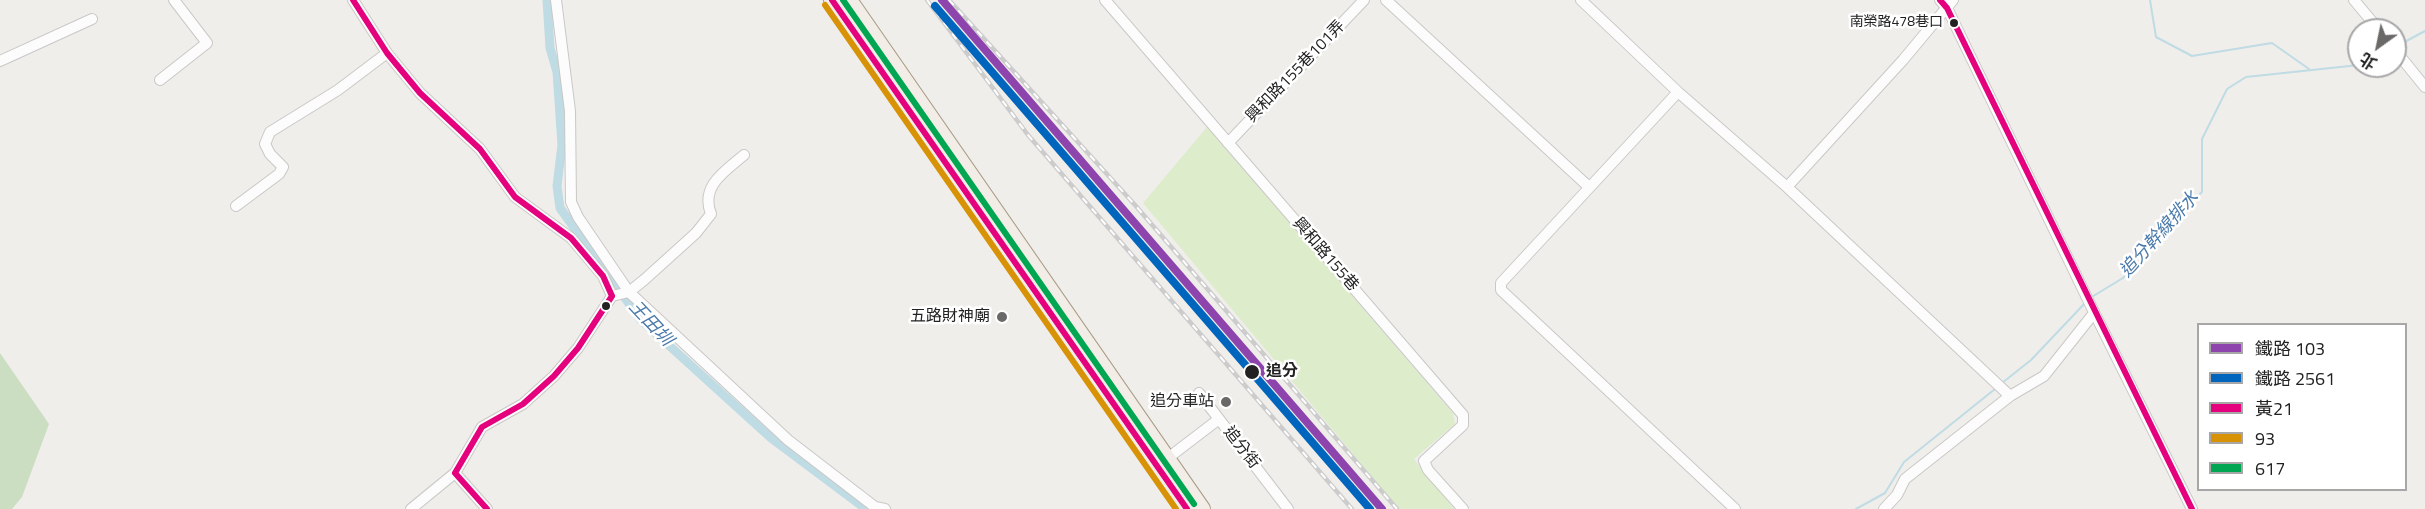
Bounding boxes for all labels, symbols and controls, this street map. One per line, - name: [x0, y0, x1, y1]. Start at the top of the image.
- place label: 南榮路478巷口: [1849, 15, 1943, 31]
- street label: 興和路155巷101弄: [1243, 17, 1349, 127]
- marker: 南榮路478巷口: [1948, 17, 1960, 29]
- north arrow: [2347, 18, 2407, 78]
- text: 北: [2355, 47, 2382, 76]
- water label: 追分幹線排水: [2116, 188, 2204, 282]
- street label: 興和路155巷: [1288, 214, 1362, 296]
- water label: 王田圳: [624, 297, 676, 351]
- unlabelled marker: [600, 300, 612, 312]
- place label: 五路財神廟: [910, 307, 990, 327]
- marker: 五路財神廟: [995, 310, 1009, 324]
- legend: [2197, 323, 2407, 491]
- text: 鐵路 103: [2255, 335, 2325, 362]
- place label: 追分: [1266, 362, 1298, 382]
- marker: 追分: [1243, 363, 1261, 381]
- text: 鐵路 2561: [2255, 365, 2335, 392]
- place label: 追分車站: [1150, 392, 1214, 412]
- marker: 追分車站: [1219, 395, 1233, 409]
- text: 黃21: [2255, 395, 2293, 422]
- street label: 追分街: [1219, 423, 1263, 473]
- text: 93: [2255, 425, 2275, 452]
- text: 617: [2255, 455, 2285, 482]

